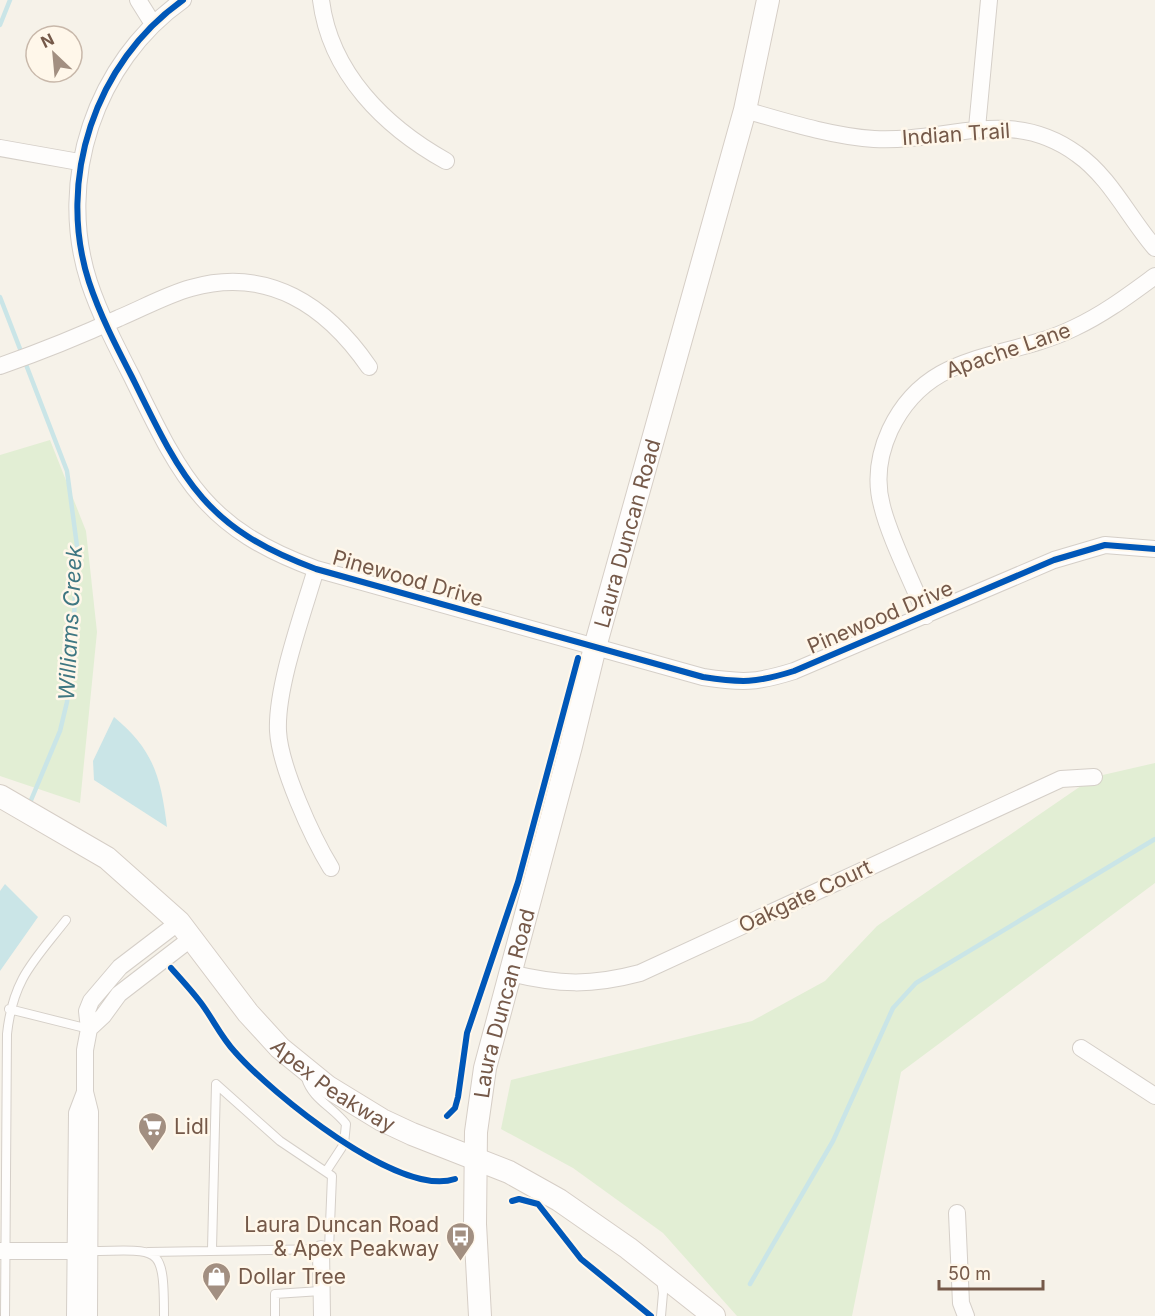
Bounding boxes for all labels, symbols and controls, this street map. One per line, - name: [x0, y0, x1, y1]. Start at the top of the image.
- north arrow: [24, 24, 84, 84]
- text: N: [38, 29, 57, 52]
- street label: Indian Trail: [901, 118, 1011, 150]
- street label: Apache Lane: [942, 317, 1074, 383]
- street label: Laura Duncan Road: [589, 436, 665, 630]
- water label: Williams Creek: [53, 544, 87, 701]
- street label: Pinewood Drive: [330, 545, 486, 611]
- street label: Pinewood Drive: [803, 575, 957, 659]
- street label: Oakgate Court: [735, 854, 876, 938]
- street label: Laura Duncan Road: [468, 906, 540, 1100]
- street label: Apex Peakway: [266, 1034, 400, 1137]
- supermarket icon: Lidl: [137, 1110, 169, 1152]
- place label: Lidl: [174, 1114, 209, 1139]
- place label: Laura Duncan Road & Apex Peakway: [244, 1212, 439, 1261]
- bus stop icon: Laura Duncan Road & Apex Peakway: [444, 1220, 476, 1262]
- scale bar: [939, 1253, 1042, 1291]
- shop icon: Dollar Tree: [201, 1260, 233, 1302]
- text: 50 m: [948, 1263, 991, 1284]
- place label: Dollar Tree: [238, 1264, 346, 1289]

